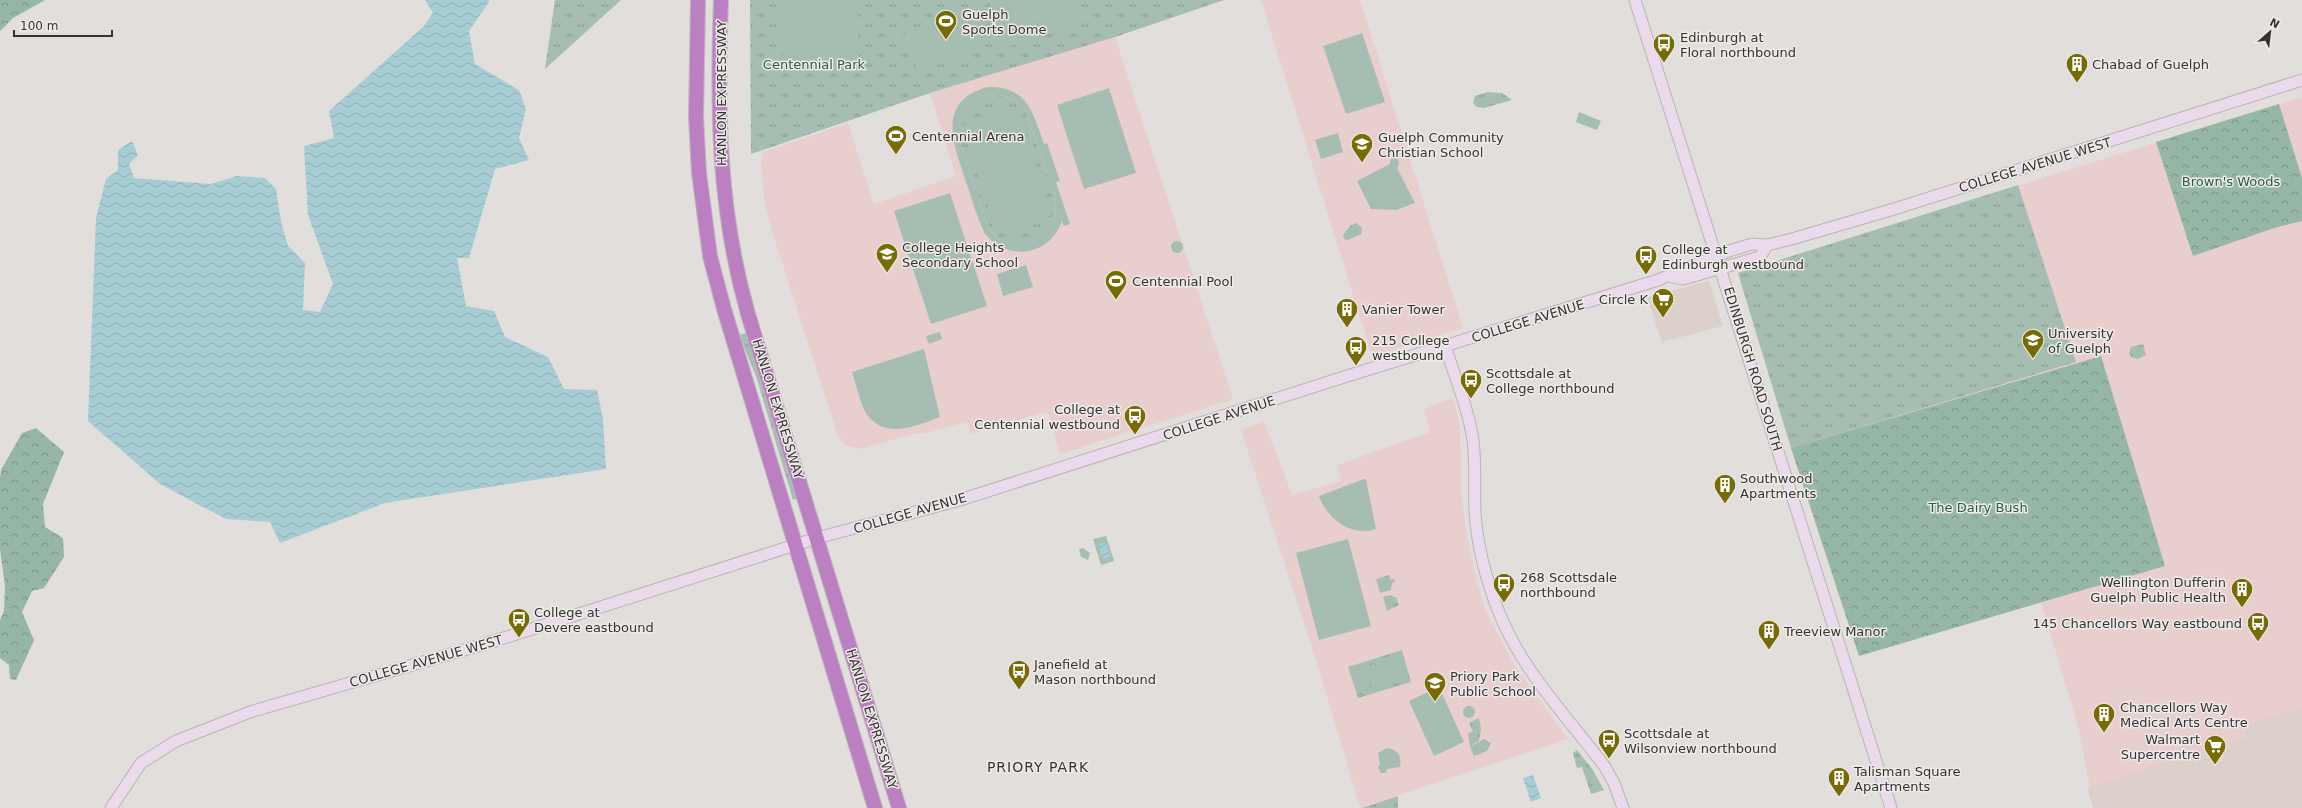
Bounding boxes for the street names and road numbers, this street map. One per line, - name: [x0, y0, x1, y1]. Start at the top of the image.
- street label: HANLON EXPRESSWAY: [714, 20, 729, 166]
- street label: COLLEGE AVENUE WEST: [1957, 135, 2113, 195]
- street label: EDINBURGH ROAD SOUTH: [1721, 285, 1785, 453]
- street label: COLLEGE AVENUE: [1470, 297, 1586, 345]
- street label: HANLON EXPRESSWAY: [749, 337, 807, 481]
- street label: COLLEGE AVENUE: [1161, 393, 1277, 443]
- street label: COLLEGE AVENUE: [852, 490, 968, 536]
- street label: COLLEGE AVENUE WEST: [348, 632, 504, 690]
- street label: HANLON EXPRESSWAY: [843, 647, 901, 791]

